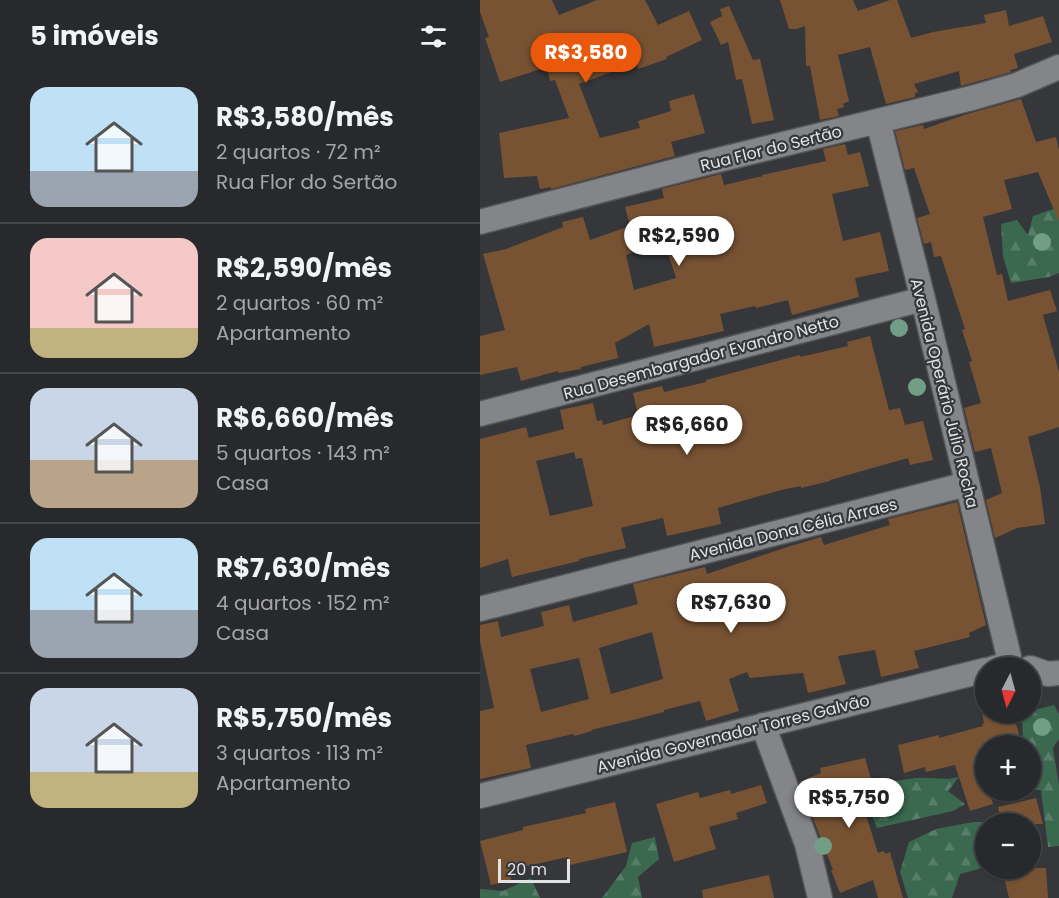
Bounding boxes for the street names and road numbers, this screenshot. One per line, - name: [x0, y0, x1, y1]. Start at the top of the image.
- street label: Rua Flor do Sertão: [698, 120, 844, 177]
- street label: Avenida Operário Júlio Rocha: [905, 276, 984, 510]
- street label: Rua Desembargador Evandro Netto: [561, 310, 841, 405]
- street label: Avenida Dona Célia Arraes: [687, 492, 900, 566]
- street label: Avenida Governador Torres Galvão: [594, 688, 872, 779]

